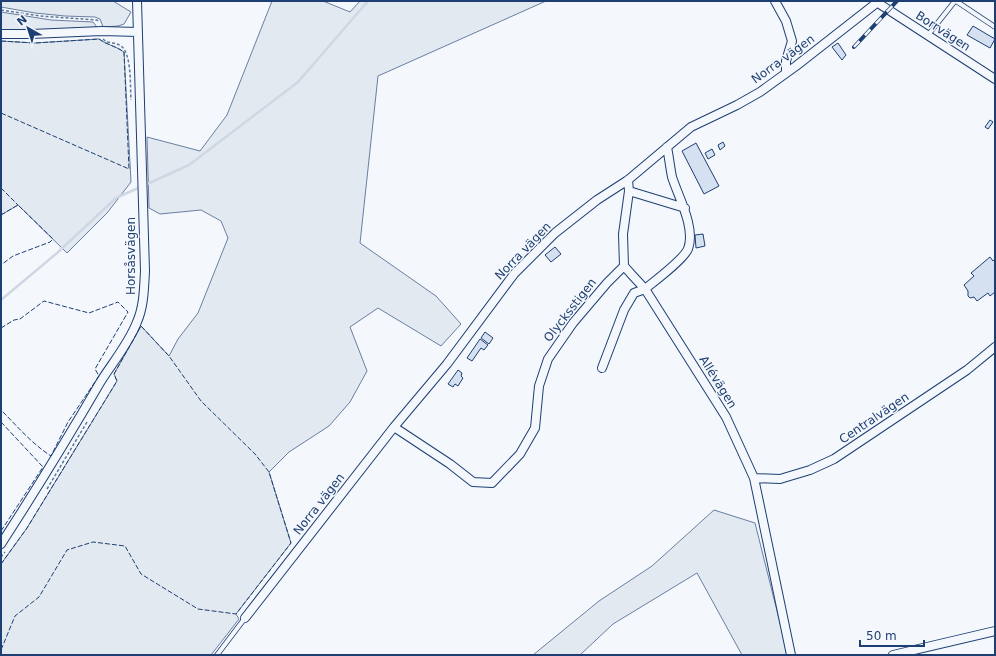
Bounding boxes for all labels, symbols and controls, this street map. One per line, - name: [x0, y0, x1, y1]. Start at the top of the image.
- north arrow: [8, 8, 48, 48]
- street label: Borrvägen: [913, 8, 973, 54]
- text: N: [14, 13, 30, 29]
- street label: Norra vägen: [749, 32, 817, 86]
- street label: Horsåsvägen: [124, 217, 138, 295]
- street label: Norra vägen: [492, 219, 554, 283]
- street label: Olycksstigen: [541, 276, 599, 344]
- street label: Allévägen: [696, 353, 740, 411]
- street label: Centralvägen: [837, 390, 911, 446]
- street label: Norra vägen: [291, 470, 347, 538]
- scale bar: [860, 622, 924, 648]
- text: 50 m: [866, 629, 897, 643]

